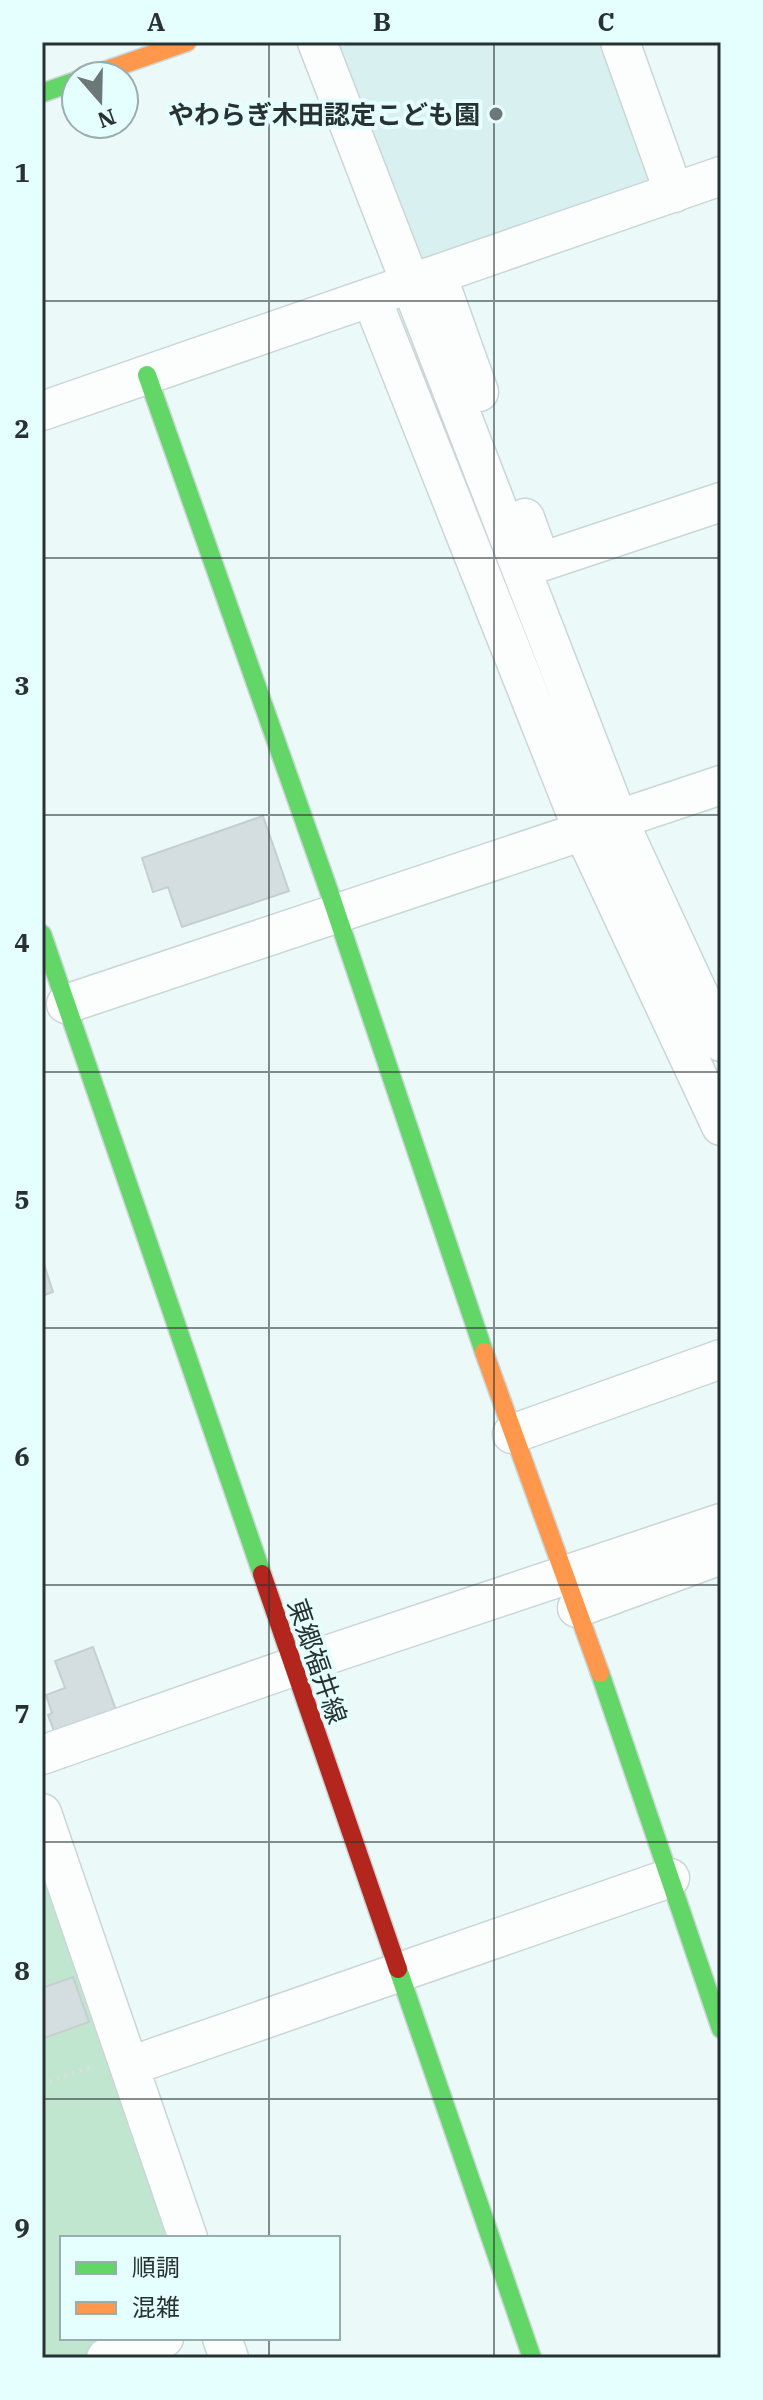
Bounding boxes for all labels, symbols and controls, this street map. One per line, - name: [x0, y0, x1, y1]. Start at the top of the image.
- text: A: [147, 4, 165, 38]
- text: B: [373, 4, 391, 38]
- text: C: [597, 4, 615, 38]
- north arrow: [60, 60, 140, 140]
- place label: やわらぎ木田認定こども園: [168, 97, 480, 131]
- text: N: [94, 103, 120, 136]
- marker: やわらぎ木田認定こども園: [487, 105, 505, 123]
- text: 1: [14, 155, 30, 189]
- text: 2: [14, 411, 30, 445]
- text: 3: [14, 668, 30, 702]
- text: 4: [14, 925, 30, 959]
- text: 5: [14, 1182, 30, 1216]
- text: 6: [14, 1439, 30, 1473]
- street label: 東郷福井線: [281, 1594, 355, 1728]
- text: 7: [14, 1696, 30, 1730]
- text: 8: [14, 1953, 30, 1987]
- text: 9: [14, 2210, 30, 2244]
- legend: [60, 2236, 340, 2340]
- text: 順調: [132, 2251, 180, 2283]
- text: 混雑: [132, 2291, 180, 2323]

